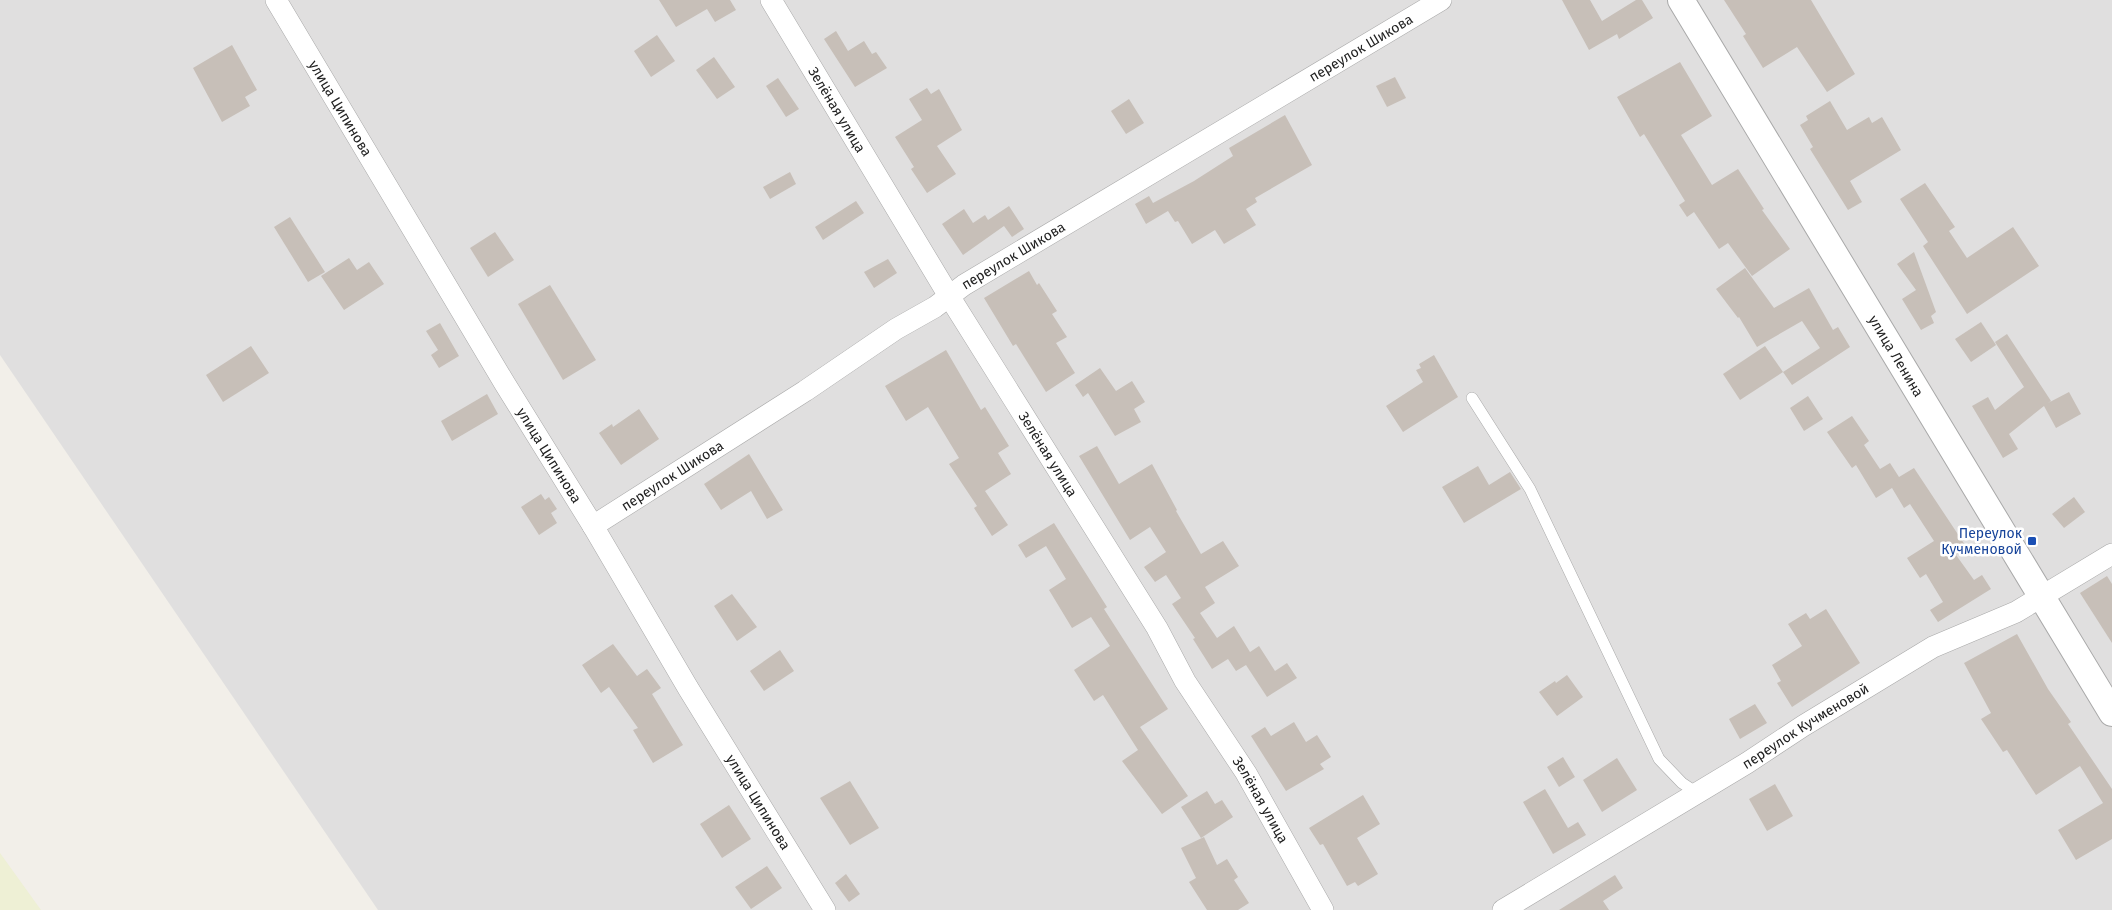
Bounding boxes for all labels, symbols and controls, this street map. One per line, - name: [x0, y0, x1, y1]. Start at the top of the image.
- street label: переулок Шикова: [1306, 11, 1416, 86]
- street label: улица Ципинова: [305, 57, 375, 160]
- street label: Зелёная улица: [804, 64, 869, 156]
- street label: переулок Шикова: [959, 218, 1068, 294]
- street label: улица Ленина: [1865, 312, 1927, 400]
- street label: улица Ципинова: [513, 405, 585, 506]
- street label: Зелёная улица: [1015, 409, 1081, 500]
- street label: переулок Шикова: [618, 437, 727, 515]
- place label: Переулок Кучменовой: [1941, 525, 2023, 558]
- marker: Переулок Кучменовой: [2026, 535, 2038, 547]
- street label: переулок Кучменовой: [1739, 680, 1872, 773]
- street label: улица Ципинова: [722, 751, 794, 853]
- street label: Зелёная улица: [1229, 754, 1292, 846]

